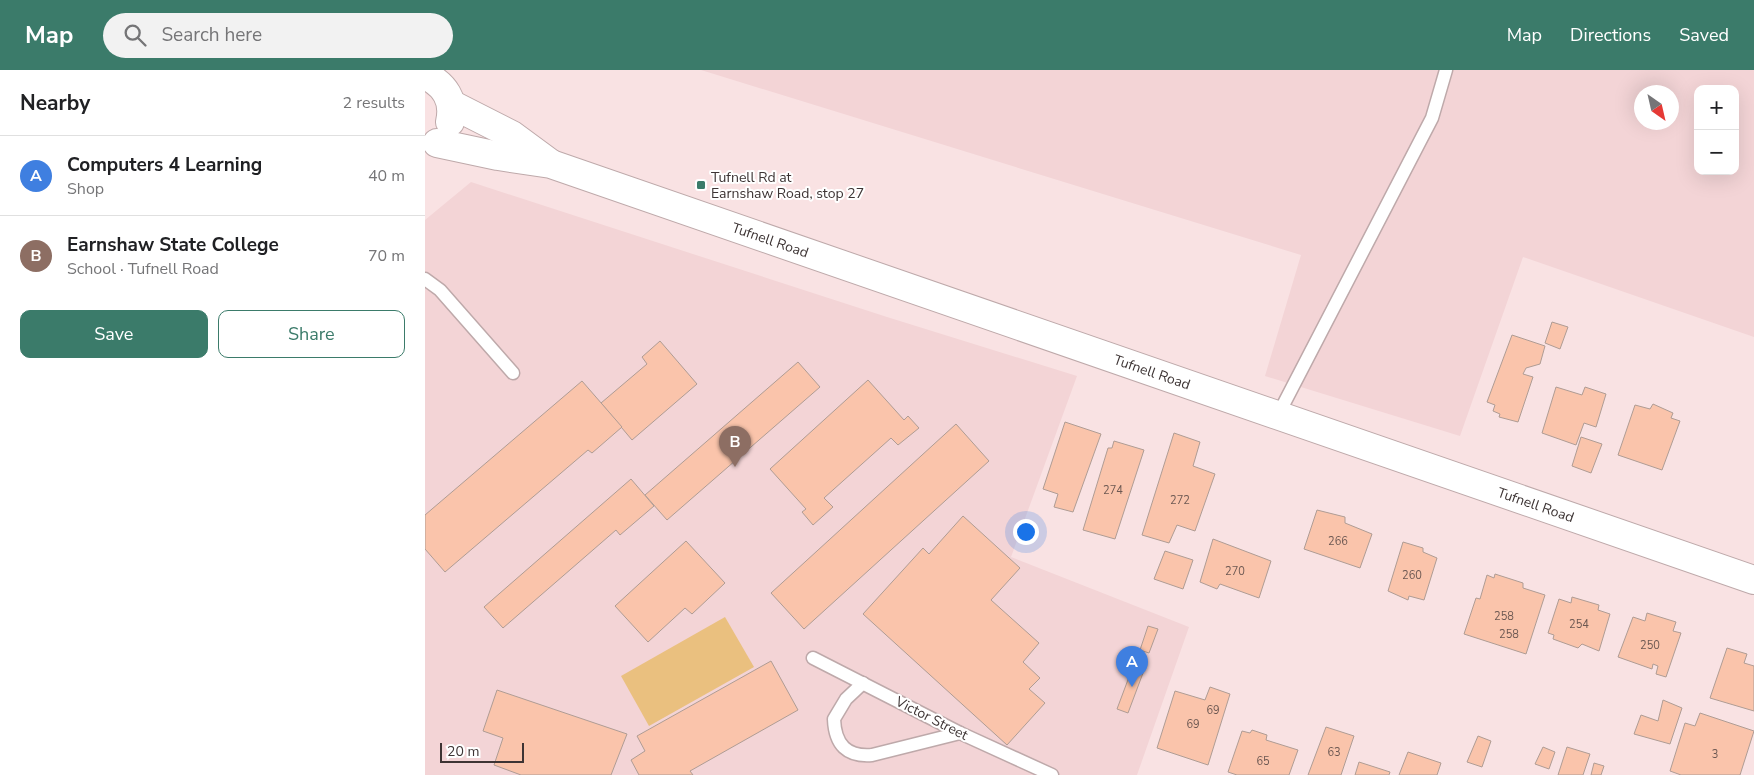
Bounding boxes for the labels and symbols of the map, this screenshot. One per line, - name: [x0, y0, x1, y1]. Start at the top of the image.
- north arrow: [1634, 85, 1679, 130]
- place label: Tufnell Rd at Earnshaw Road, stop 27: [711, 168, 864, 203]
- marker: Tufnell Rd at Earnshaw Road, stop 27: [695, 179, 707, 191]
- street label: Tufnell Road: [729, 218, 811, 262]
- street label: Tufnell Road: [1111, 350, 1193, 394]
- pin: B: [719, 426, 751, 467]
- house number: 274: [1103, 483, 1123, 498]
- street label: Tufnell Road: [1495, 483, 1577, 527]
- house number: 272: [1170, 493, 1190, 508]
- your location: [1013, 519, 1039, 545]
- house number: 266: [1328, 534, 1348, 549]
- house number: 270: [1225, 564, 1245, 579]
- house number: 260: [1402, 568, 1422, 583]
- house number: 258: [1494, 609, 1514, 624]
- house number: 254: [1569, 617, 1589, 632]
- house number: 258: [1499, 627, 1519, 642]
- house number: 250: [1640, 638, 1660, 653]
- pin: A: [1116, 646, 1148, 687]
- street label: Victor Street: [891, 692, 971, 745]
- house number: 69: [1206, 703, 1220, 718]
- house number: 69: [1186, 717, 1200, 732]
- scale bar: [440, 740, 524, 763]
- house number: 63: [1327, 745, 1341, 760]
- house number: 3: [1712, 747, 1718, 762]
- house number: 65: [1256, 754, 1270, 769]

